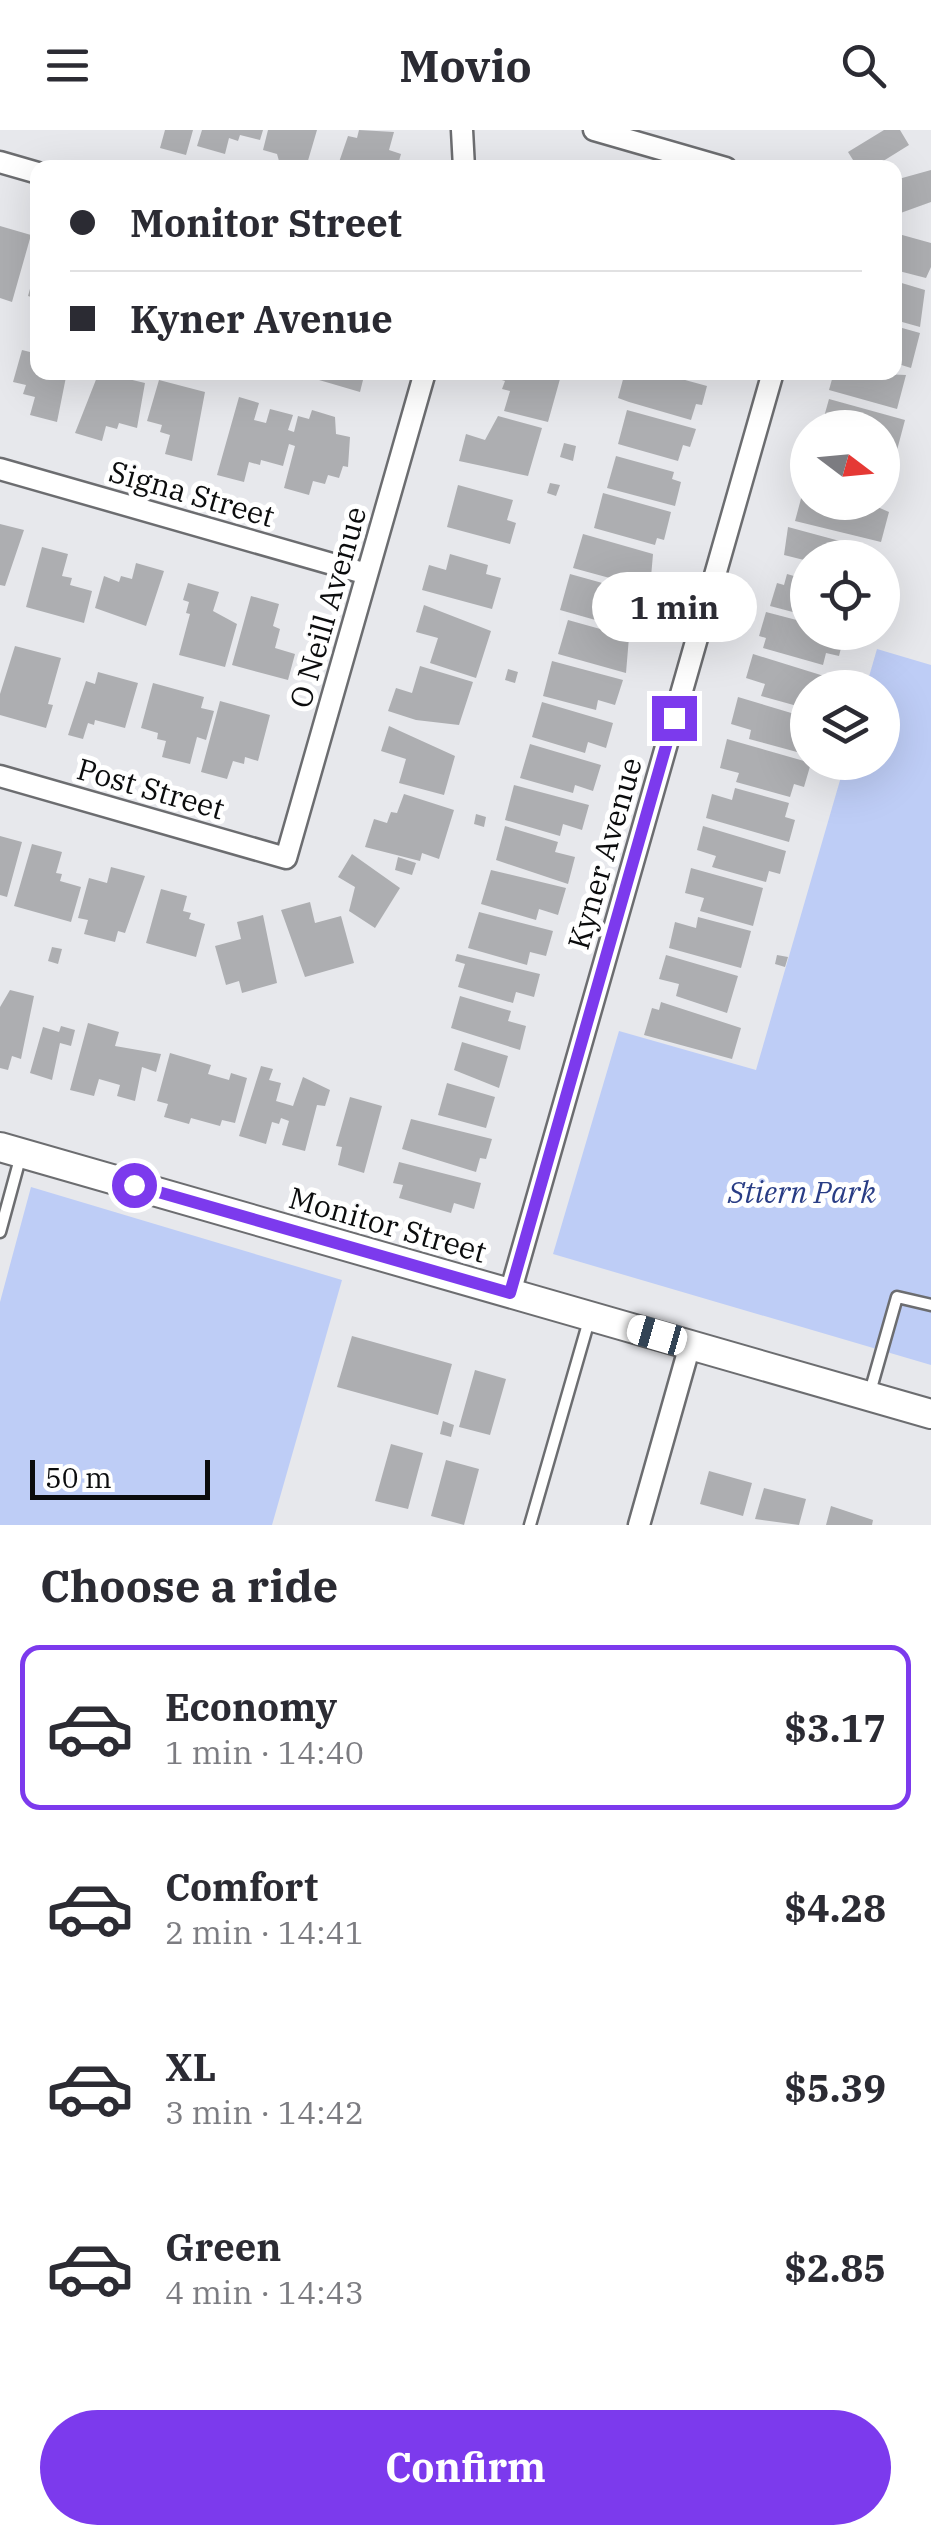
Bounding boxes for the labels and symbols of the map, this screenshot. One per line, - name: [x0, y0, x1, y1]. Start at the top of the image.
- north arrow: [790, 410, 900, 520]
- street label: Signa Street: [105, 451, 279, 535]
- street label: O Neill Avenue: [280, 502, 374, 712]
- callout: 1 min: [592, 573, 756, 643]
- route end: [652, 696, 697, 741]
- street label: Post Street: [73, 748, 229, 828]
- street label: Kyner Avenue: [558, 753, 650, 953]
- route start: [112, 1163, 157, 1208]
- park label: Stiern Park: [727, 1172, 876, 1211]
- street label: Monitor Street: [285, 1177, 491, 1271]
- car: [624, 1312, 690, 1358]
- scale bar: [30, 1455, 210, 1500]

